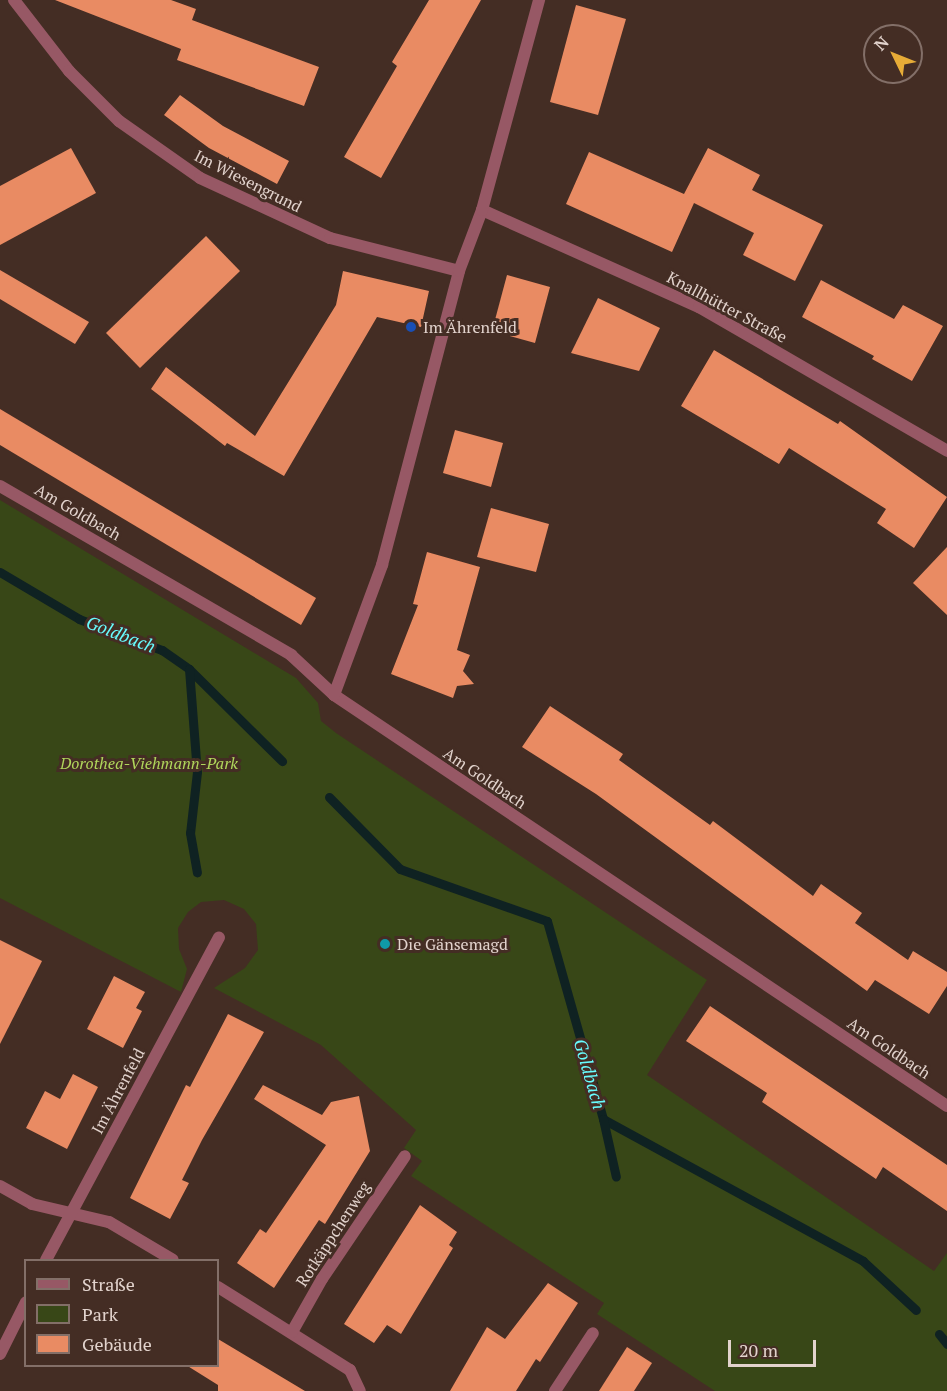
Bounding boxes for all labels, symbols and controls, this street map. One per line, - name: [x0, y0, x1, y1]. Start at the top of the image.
- north arrow: [863, 24, 923, 84]
- text: N: [869, 31, 893, 55]
- street label: Im Wiesengrund: [191, 146, 305, 216]
- street label: Knallhütter Straße: [664, 267, 790, 347]
- place label: Im Ährenfeld: [423, 317, 517, 337]
- marker: Im Ährenfeld: [404, 320, 418, 334]
- street label: Am Goldbach: [32, 480, 124, 544]
- water label: Goldbach: [83, 611, 159, 657]
- street label: Am Goldbach: [440, 743, 530, 813]
- park label: Dorothea-Viehmann-Park: [60, 753, 238, 773]
- place label: Die Gänsemagd: [397, 934, 508, 954]
- marker: Die Gänsemagd: [378, 937, 392, 951]
- street label: Am Goldbach: [844, 1013, 934, 1083]
- water label: Goldbach: [570, 1036, 610, 1112]
- street label: Im Ährenfeld: [87, 1045, 149, 1137]
- street label: Rotkäppchenweg: [292, 1178, 374, 1290]
- legend: [24, 1259, 219, 1367]
- text: Straße: [82, 1272, 135, 1296]
- text: Park: [82, 1302, 118, 1326]
- scale bar: [731, 1328, 820, 1366]
- text: Gebäude: [82, 1332, 152, 1356]
- text: 20 m: [739, 1338, 778, 1362]

